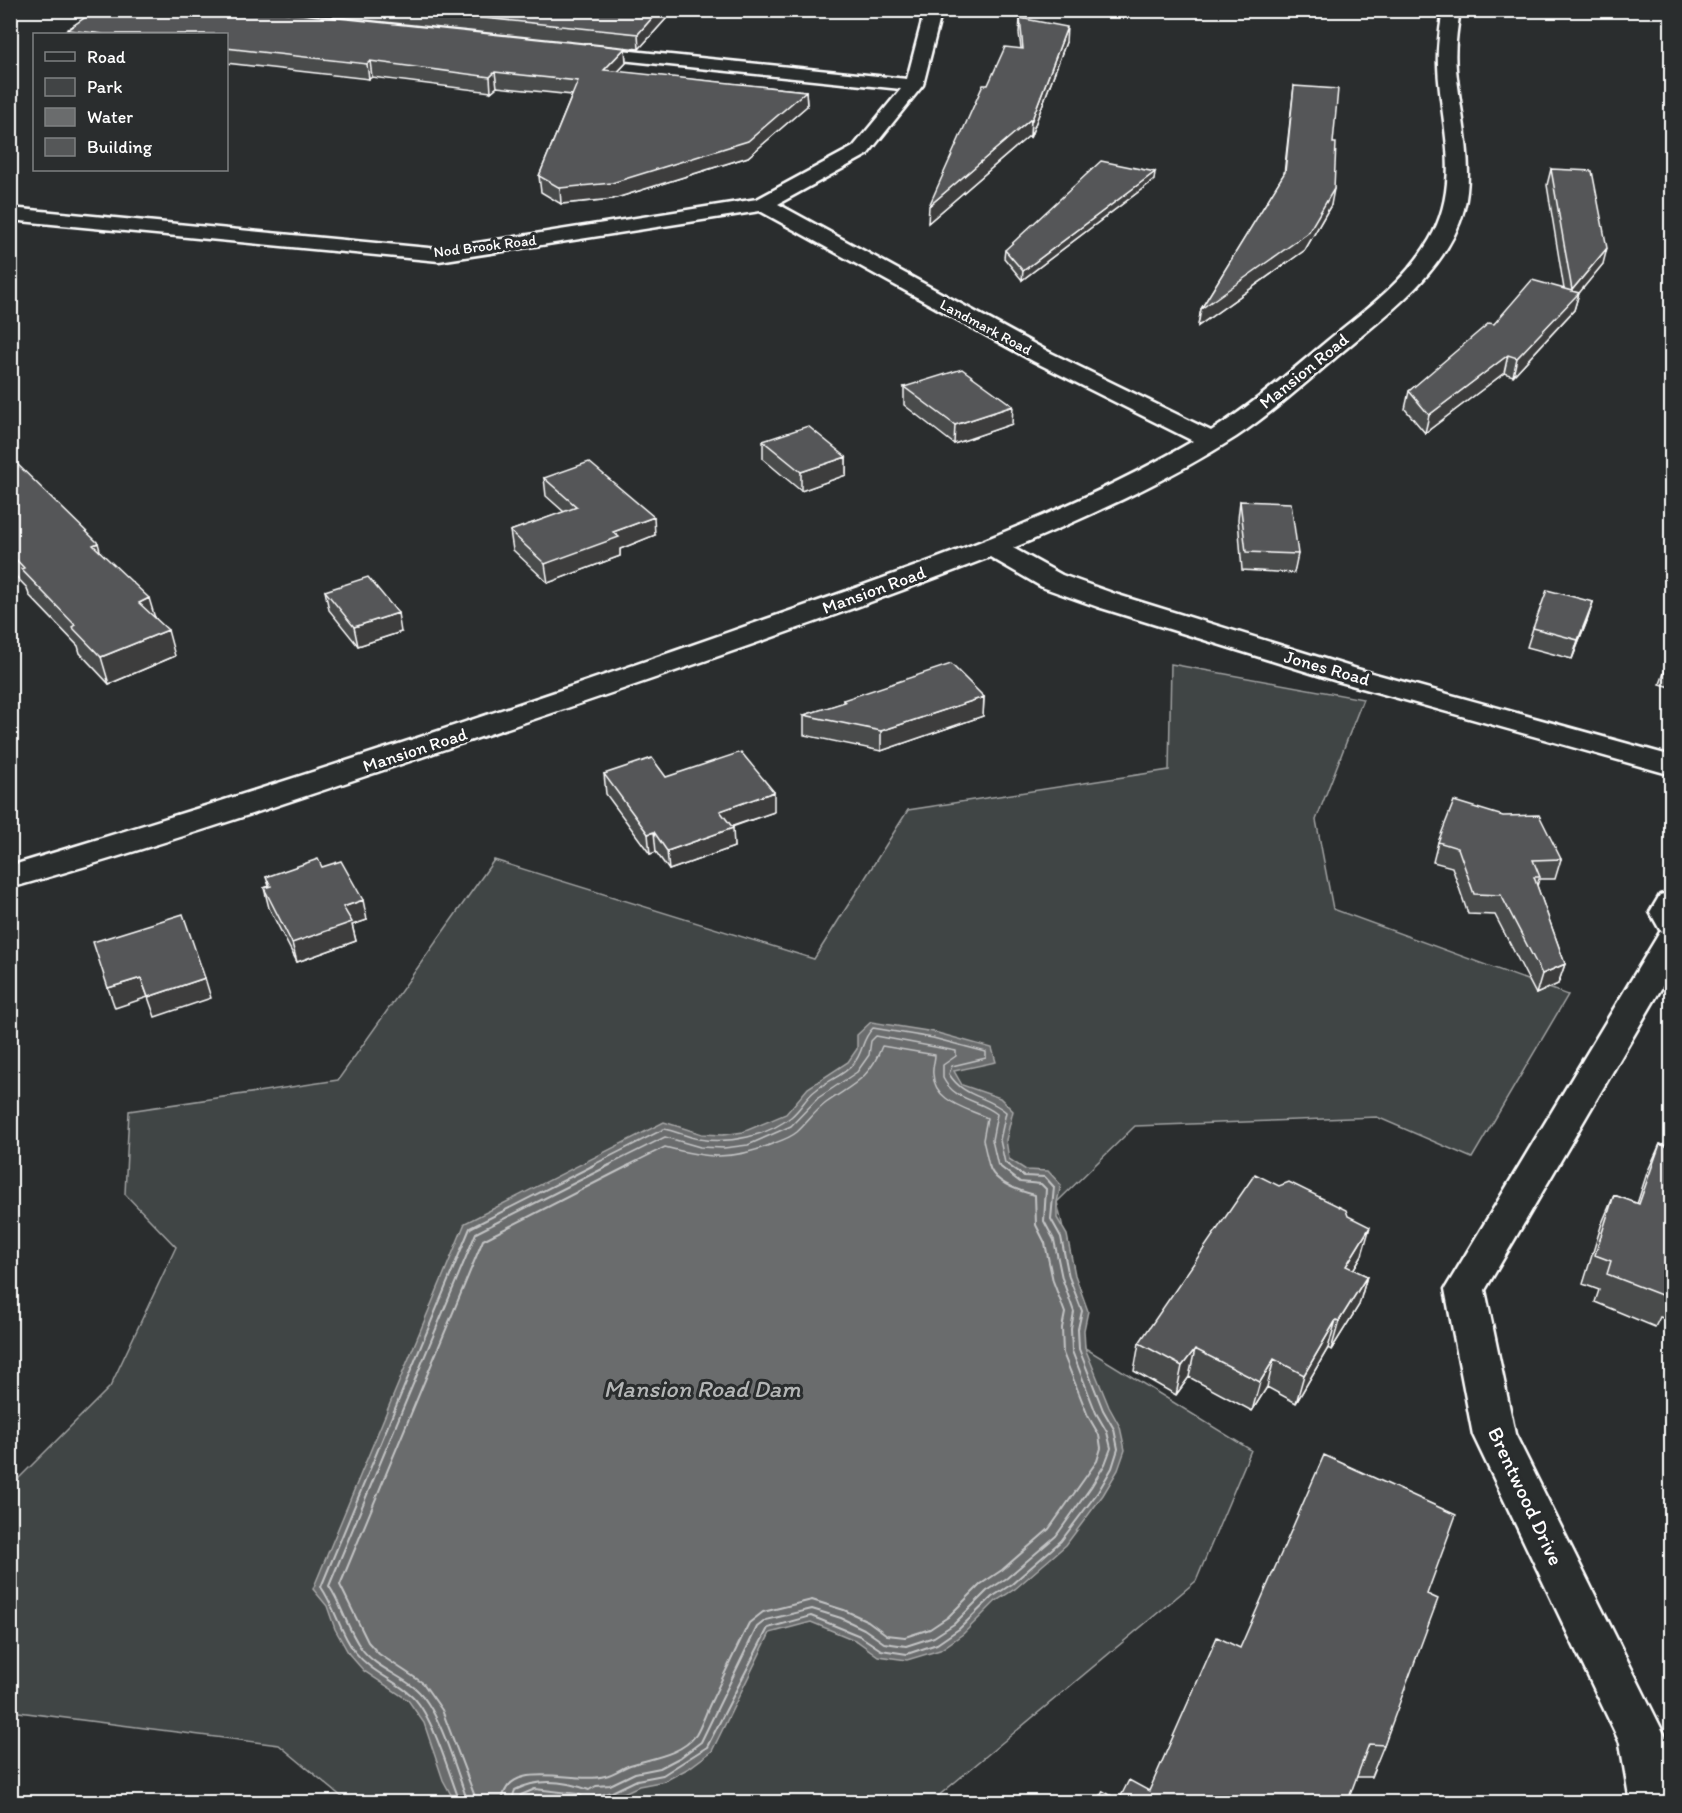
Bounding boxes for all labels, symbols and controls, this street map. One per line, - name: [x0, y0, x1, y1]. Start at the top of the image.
- legend: [33, 33, 228, 171]
- text: Road: [87, 46, 126, 68]
- text: Park: [87, 76, 122, 98]
- text: Water: [87, 106, 133, 128]
- text: Building: [87, 136, 153, 158]
- street label: Nod Brook Road: [433, 231, 538, 261]
- street label: Landmark Road: [937, 295, 1035, 359]
- street label: Mansion Road: [1255, 328, 1353, 414]
- street label: Mansion Road: [819, 561, 929, 619]
- street label: Jones Road: [1282, 645, 1372, 691]
- street label: Mansion Road: [360, 723, 470, 777]
- water label: Mansion Road Dam: [603, 1374, 801, 1403]
- street label: Brentwood Drive: [1483, 1423, 1569, 1569]

